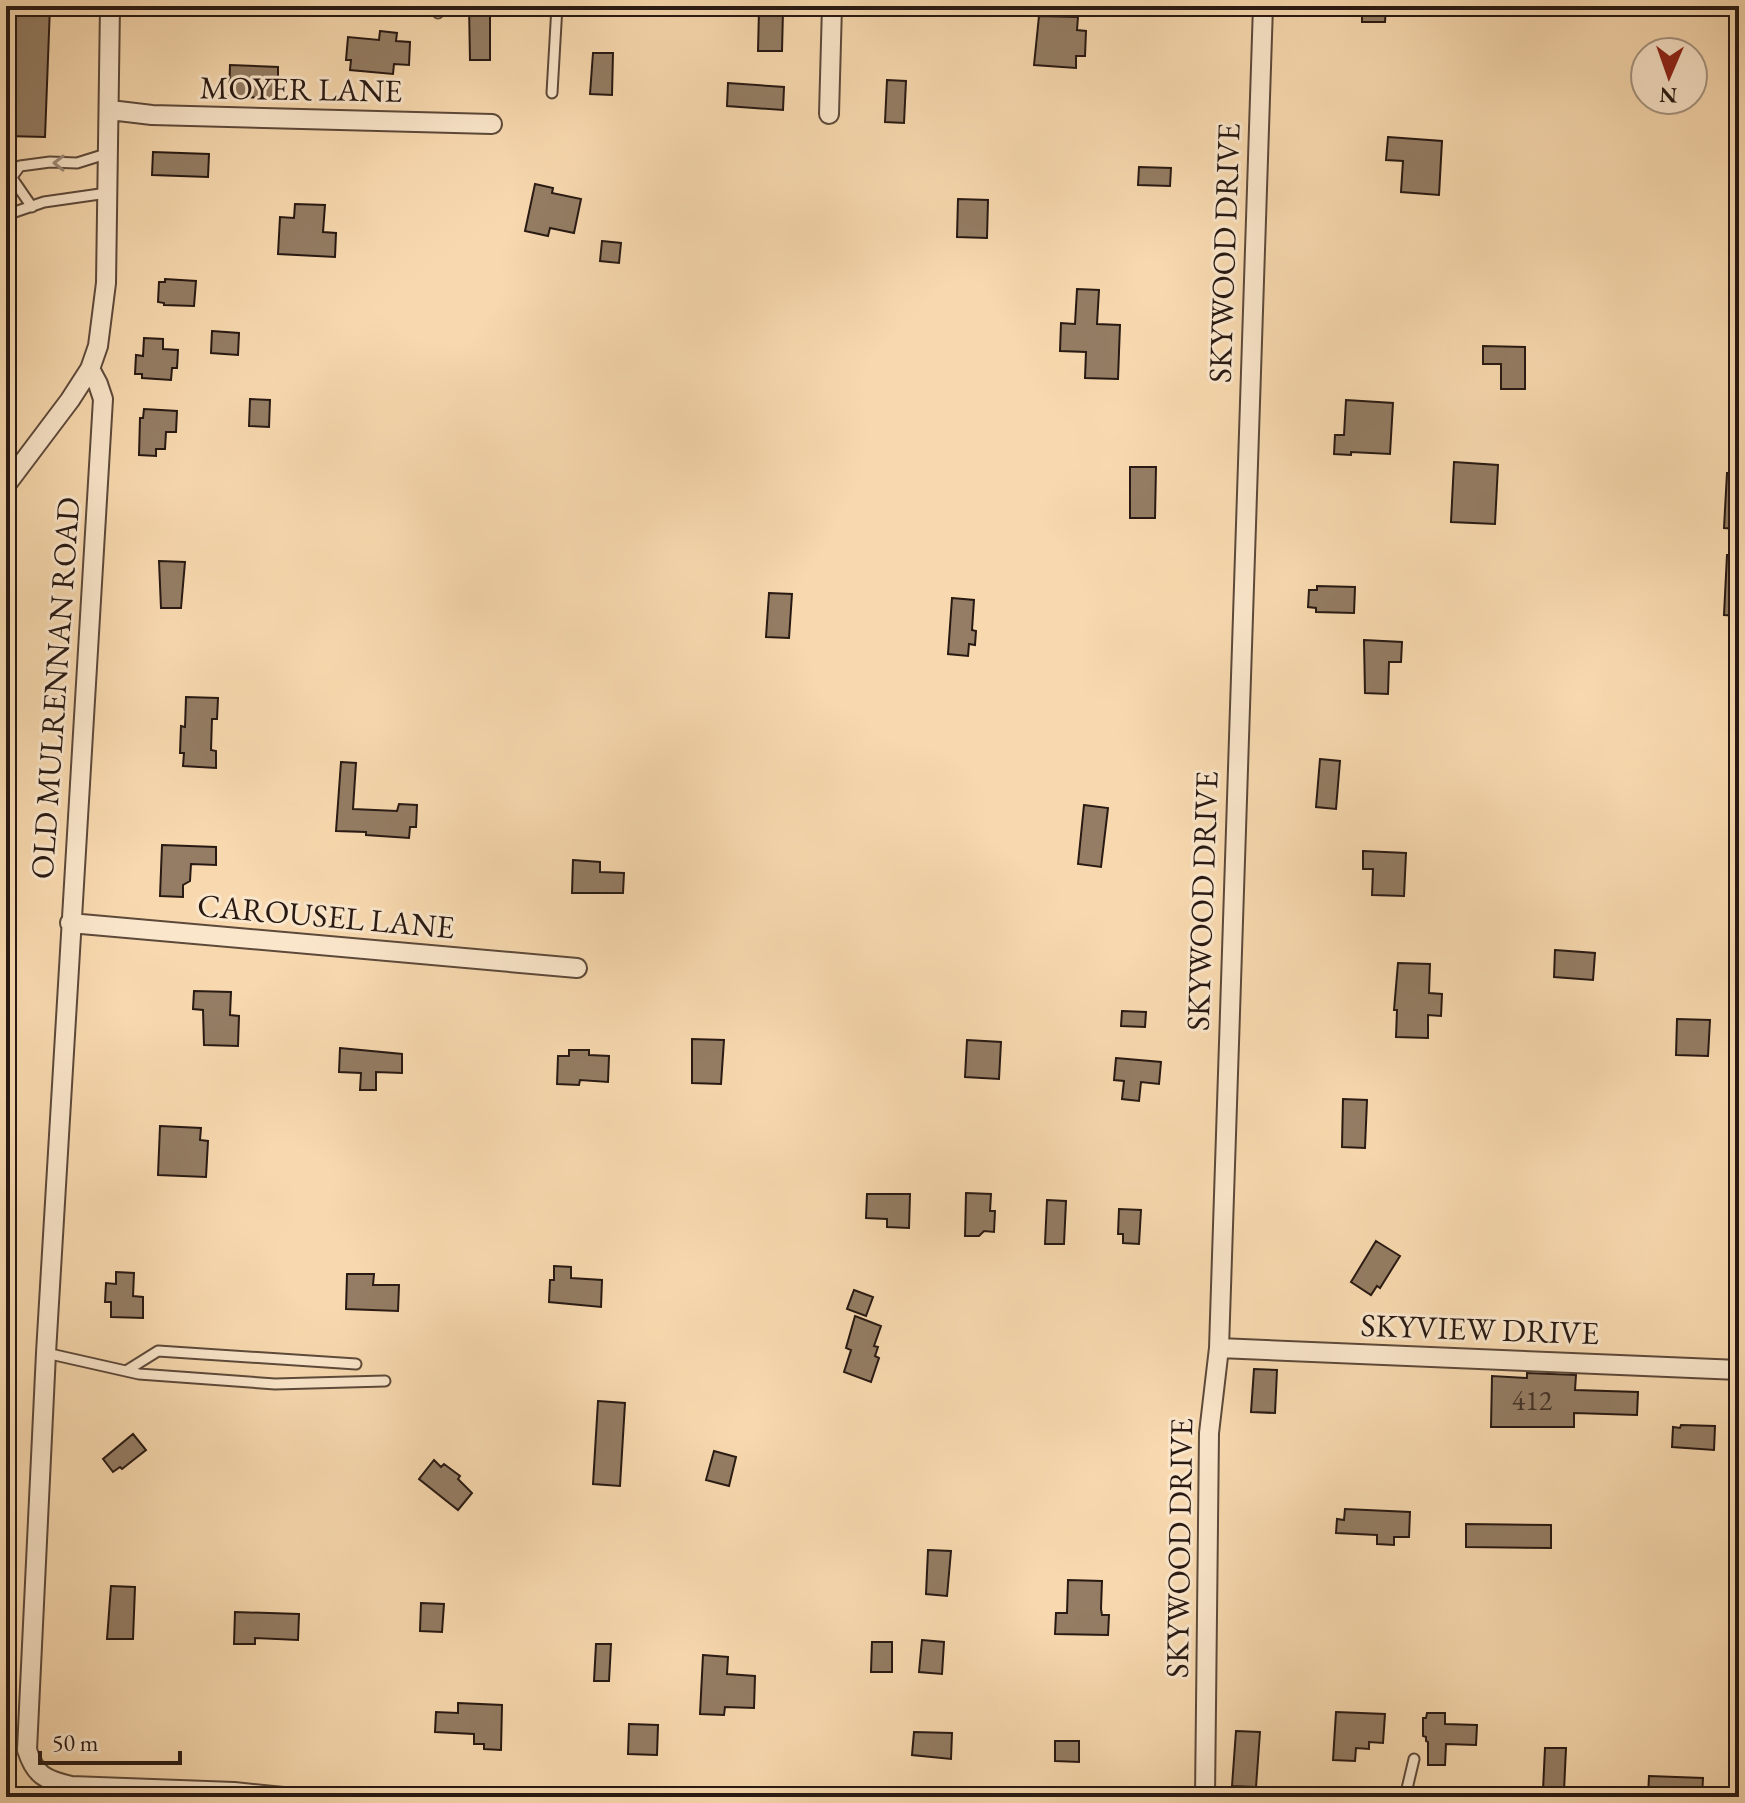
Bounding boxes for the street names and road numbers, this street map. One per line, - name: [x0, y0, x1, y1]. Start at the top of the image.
- street label: MOYER LANE: [199, 66, 403, 112]
- street label: SKYWOOD DRIVE: [1198, 122, 1250, 384]
- street label: OLD MULRENNAN ROAD: [21, 496, 89, 880]
- street label: SKYWOOD DRIVE: [1176, 770, 1228, 1032]
- street label: CAROUSEL LANE: [196, 884, 456, 948]
- street label: SKYVIEW DRIVE: [1360, 1304, 1600, 1354]
- street label: SKYWOOD DRIVE: [1156, 1418, 1202, 1678]

